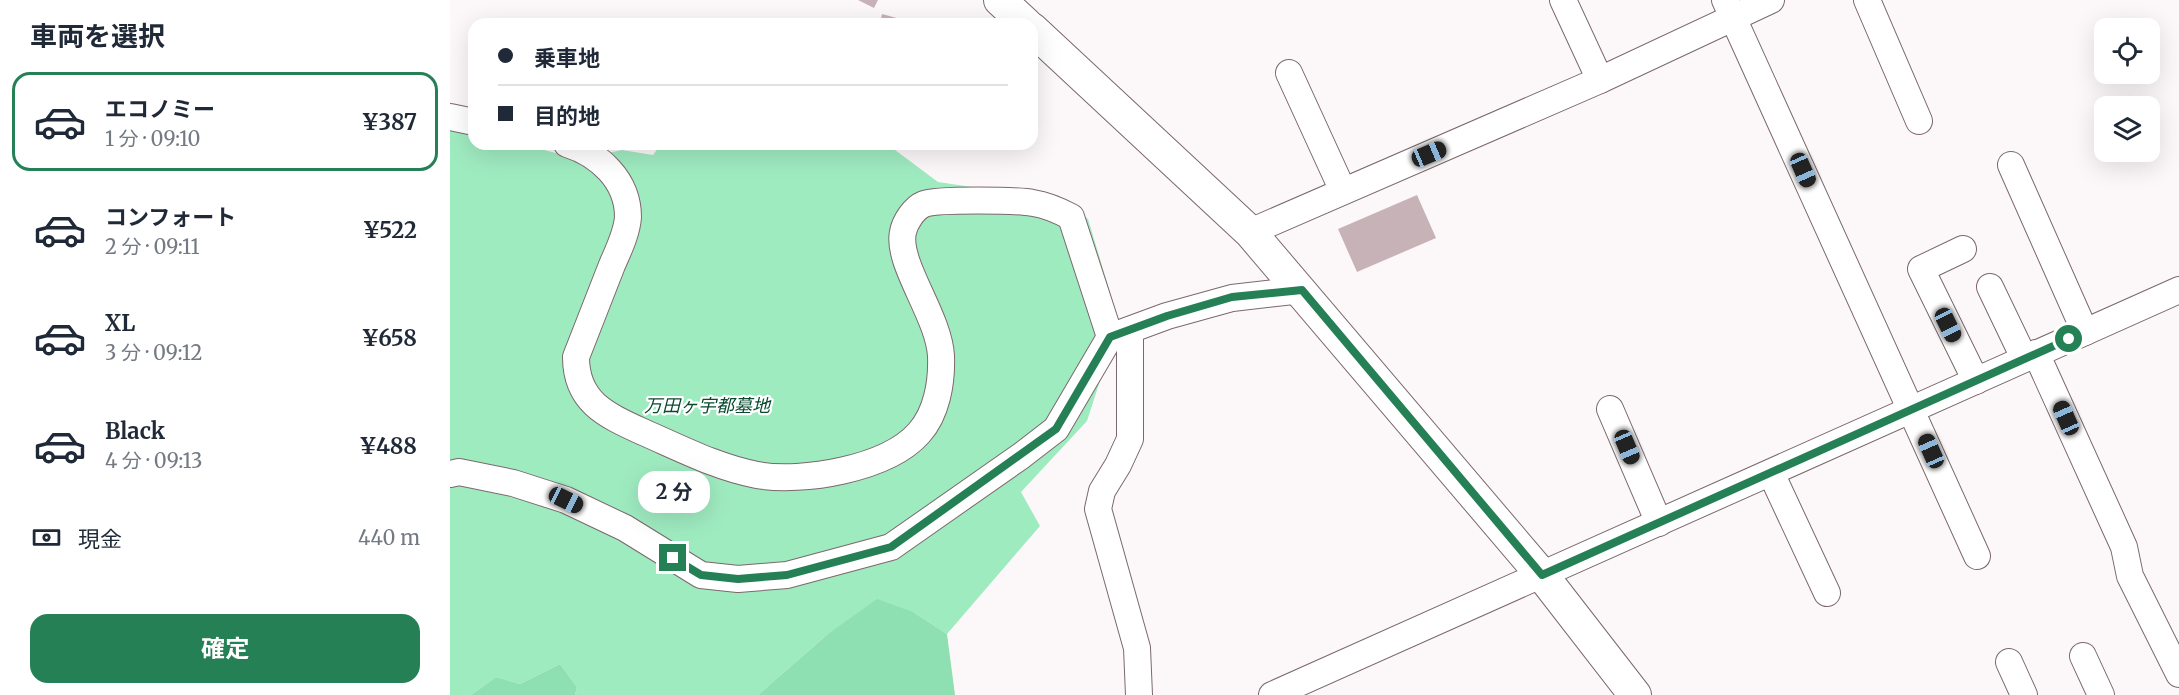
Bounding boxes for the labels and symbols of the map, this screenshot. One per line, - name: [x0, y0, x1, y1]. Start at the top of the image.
- car: [1409, 139, 1449, 169]
- car: [1787, 150, 1819, 190]
- car: [1932, 305, 1964, 345]
- route start: [2055, 325, 2082, 352]
- park label: 万田ヶ宇都墓地: [644, 394, 772, 417]
- car: [2050, 398, 2082, 438]
- car: [1612, 427, 1642, 467]
- car: [1915, 431, 1947, 471]
- callout: 2 分: [637, 471, 709, 513]
- car: [546, 484, 586, 516]
- route end: [659, 544, 686, 571]

